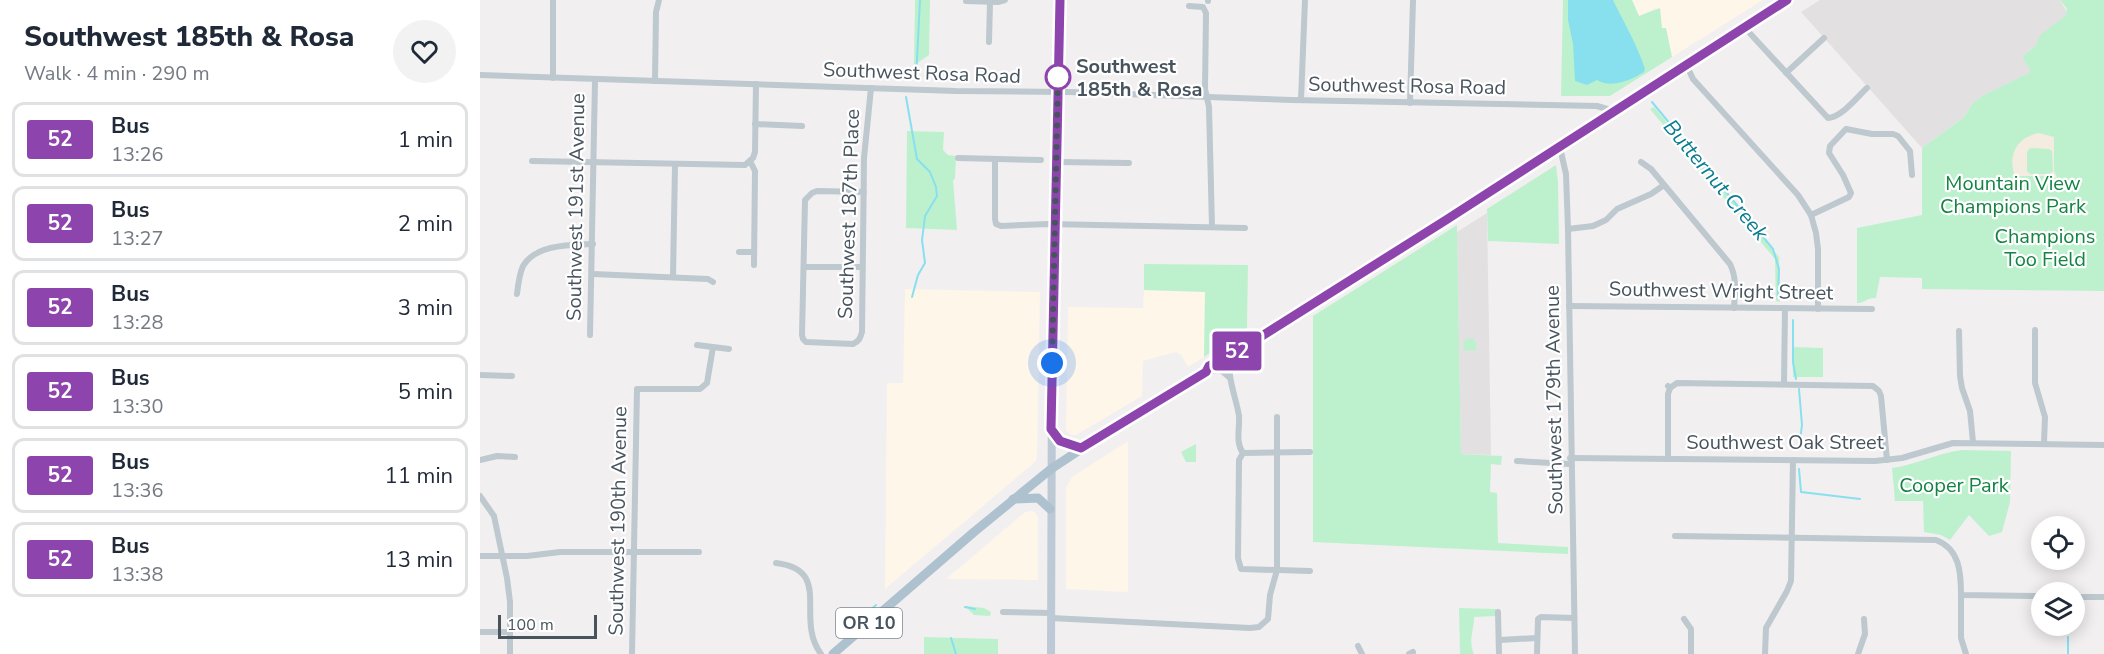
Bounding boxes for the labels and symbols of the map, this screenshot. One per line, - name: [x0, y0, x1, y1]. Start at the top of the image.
- place label: Southwest 185th & Rosa: [1076, 53, 1202, 103]
- street label: Southwest Rosa Road: [823, 56, 1021, 90]
- marker: Southwest 185th & Rosa: [1045, 64, 1071, 90]
- street label: Southwest Rosa Road: [1308, 71, 1506, 101]
- street label: Southwest 191st Avenue: [561, 93, 591, 321]
- street label: Southwest 187th Place: [832, 108, 866, 320]
- water label: Butternut Creek: [1657, 114, 1775, 247]
- park label: Mountain View Champions Park: [1940, 170, 2087, 220]
- park label: Champions Too Field: [1995, 223, 2095, 273]
- street label: Southwest Wright Street: [1609, 276, 1834, 306]
- street label: Southwest 179th Avenue: [1538, 285, 1570, 515]
- line badge: 52: [1210, 332, 1264, 370]
- your location: [1037, 348, 1067, 378]
- street label: Southwest 190th Avenue: [602, 406, 634, 636]
- street label: Southwest Oak Street: [1686, 429, 1885, 456]
- park label: Cooper Park: [1899, 472, 2010, 499]
- road number: OR 10: [836, 608, 902, 638]
- scale bar: [498, 612, 597, 640]

